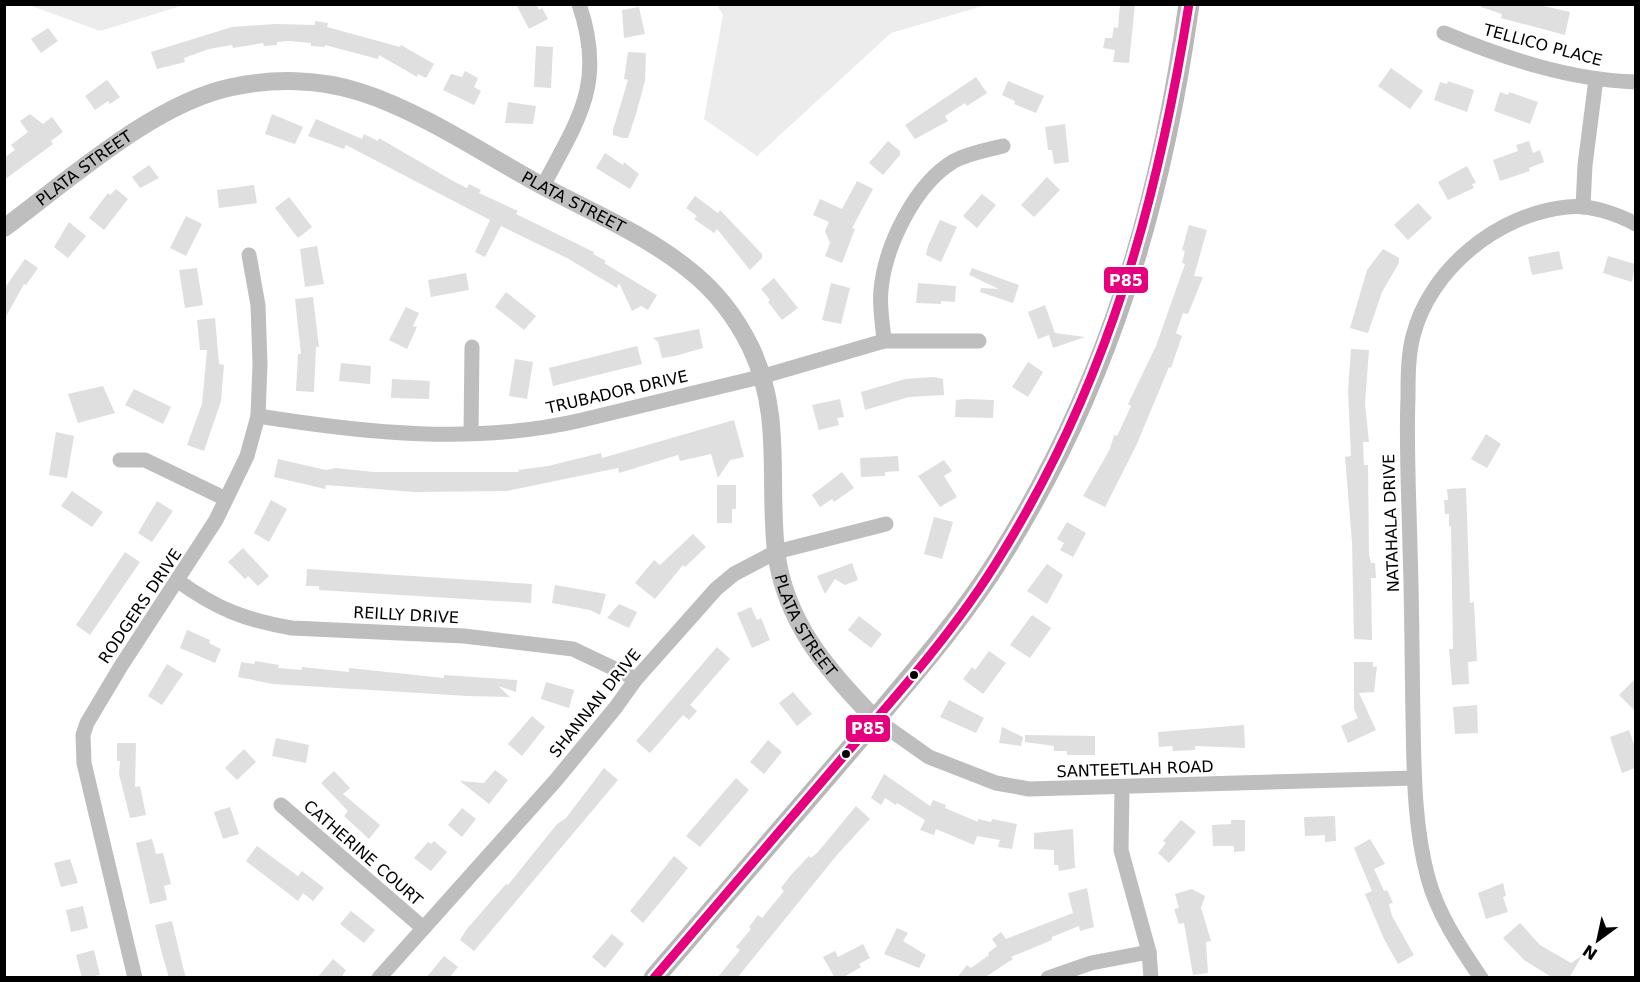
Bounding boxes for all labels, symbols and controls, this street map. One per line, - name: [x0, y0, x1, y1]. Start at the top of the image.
- street label: TELLICO PLACE: [1481, 20, 1604, 70]
- street label: PLATA STREET: [32, 126, 135, 210]
- street label: PLATA STREET: [518, 167, 629, 236]
- line badge: P85: [1103, 266, 1149, 294]
- text: P85: [1109, 271, 1143, 290]
- street label: TRUBADOR DRIVE: [543, 366, 690, 418]
- street label: NATAHALA DRIVE: [1379, 453, 1403, 593]
- street label: RODGERS DRIVE: [95, 545, 185, 667]
- street label: PLATA STREET: [771, 572, 841, 680]
- street label: REILLY DRIVE: [353, 603, 459, 627]
- street label: SHANNAN DRIVE: [545, 645, 645, 761]
- unlabelled marker: [908, 669, 920, 681]
- line badge: P85: [845, 714, 891, 743]
- text: P85: [851, 719, 885, 738]
- unlabelled marker: [840, 748, 852, 760]
- street label: SANTEETLAH ROAD: [1056, 757, 1214, 781]
- street label: CATHERINE COURT: [300, 796, 426, 910]
- north arrow: [1568, 910, 1628, 970]
- text: N: [1579, 941, 1601, 964]

